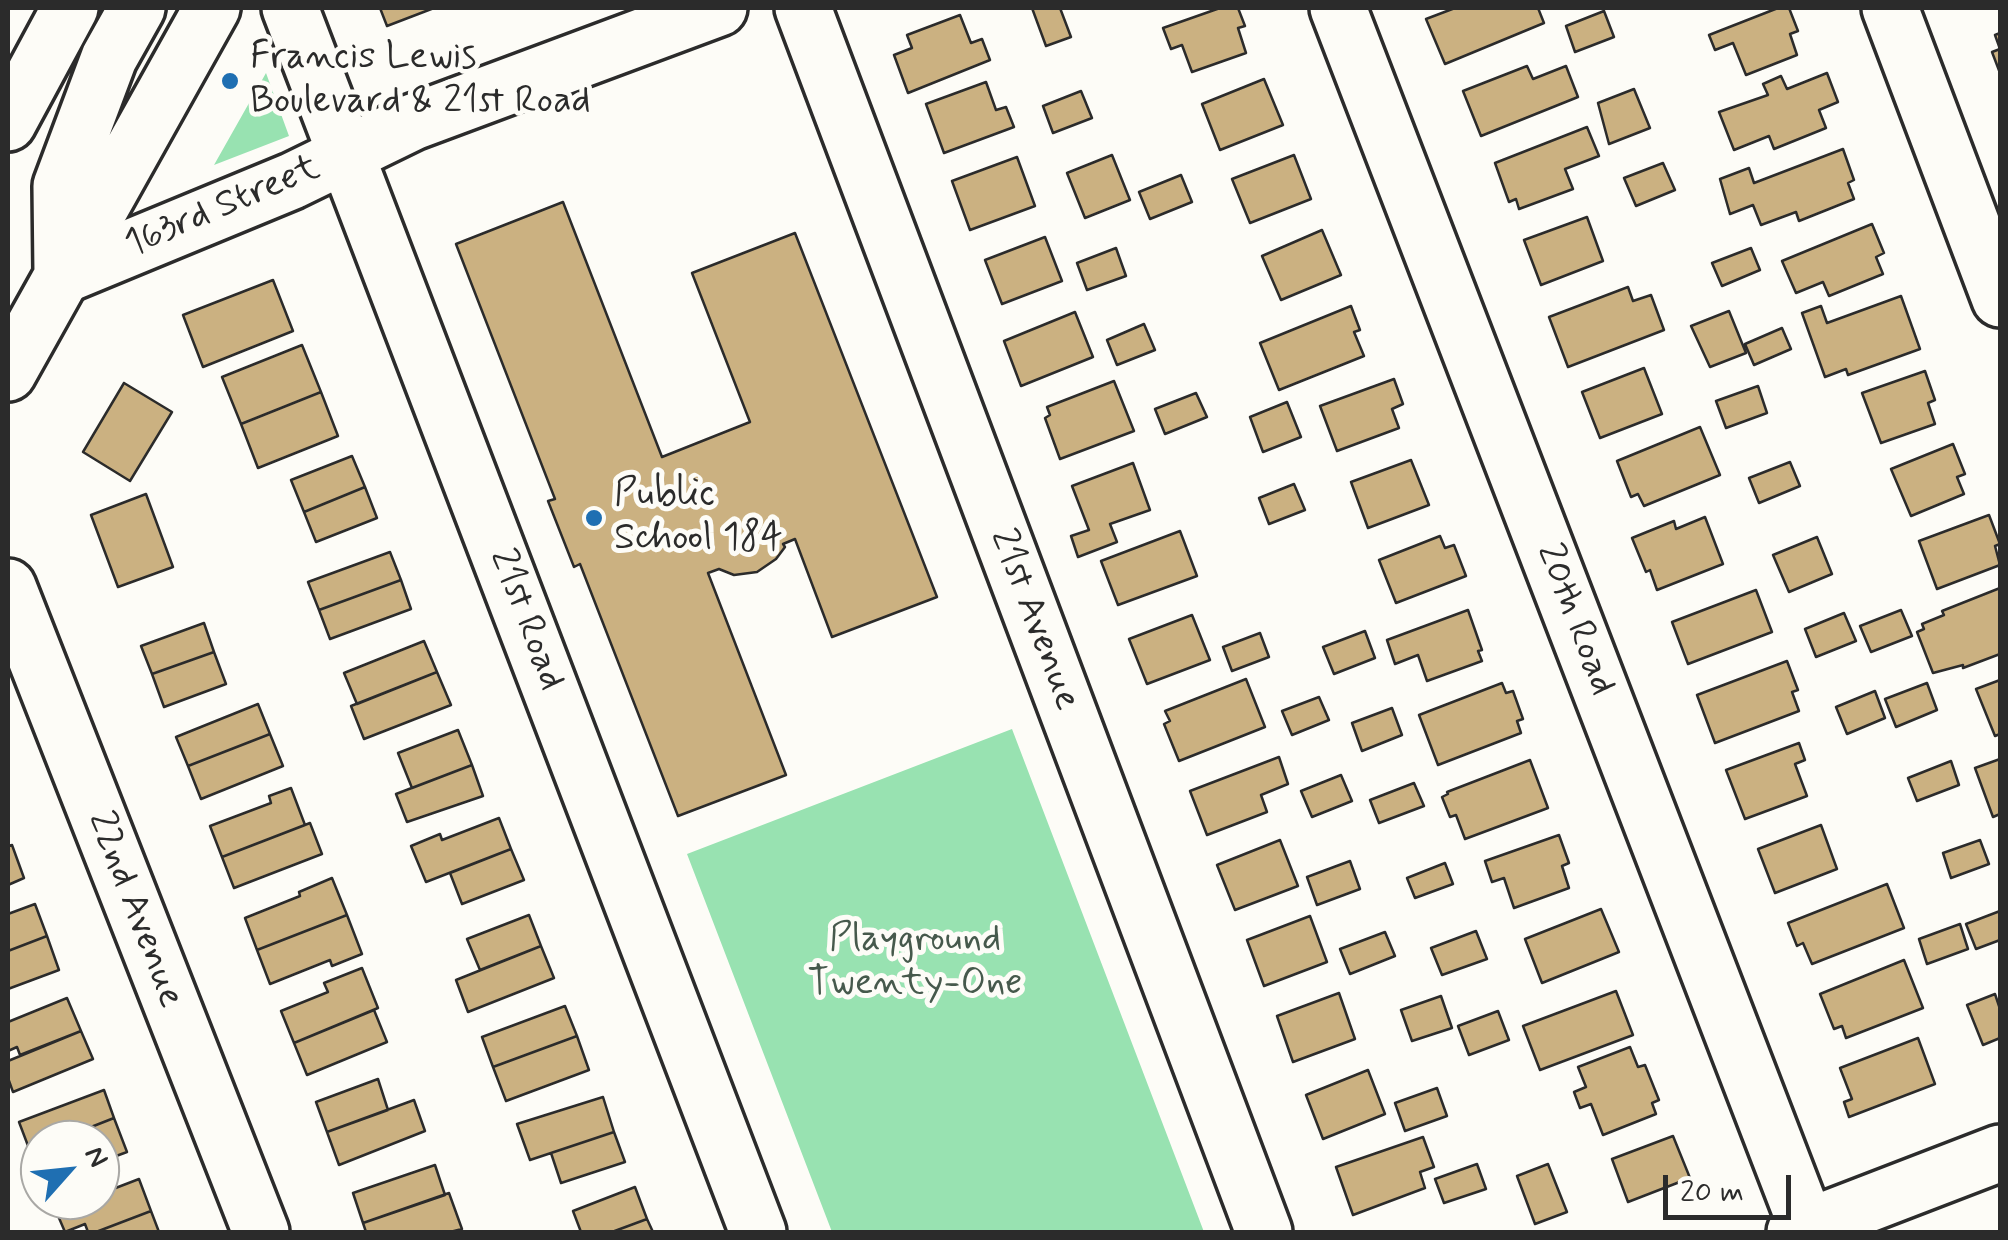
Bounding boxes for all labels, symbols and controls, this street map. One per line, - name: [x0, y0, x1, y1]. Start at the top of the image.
- place label: Francis Lewis Boulevard & 21st Road: [250, 36, 591, 125]
- marker: Francis Lewis Boulevard & 21st Road: [219, 70, 241, 92]
- street label: 163rd Street: [119, 147, 327, 269]
- place label: Public School 184: [614, 473, 783, 562]
- marker: Public School 184: [583, 507, 605, 529]
- street label: 21st Avenue: [978, 523, 1088, 717]
- street label: 20th Road: [1524, 538, 1624, 702]
- street label: 21st Road: [477, 543, 573, 697]
- street label: 22nd Avenue: [76, 806, 192, 1014]
- park label: Playground Twenty-One: [808, 918, 1022, 1008]
- north arrow: [20, 1120, 120, 1220]
- text: N: [75, 1140, 116, 1174]
- scale bar: [1668, 1155, 1796, 1217]
- text: 20 m: [1680, 1173, 1744, 1212]

